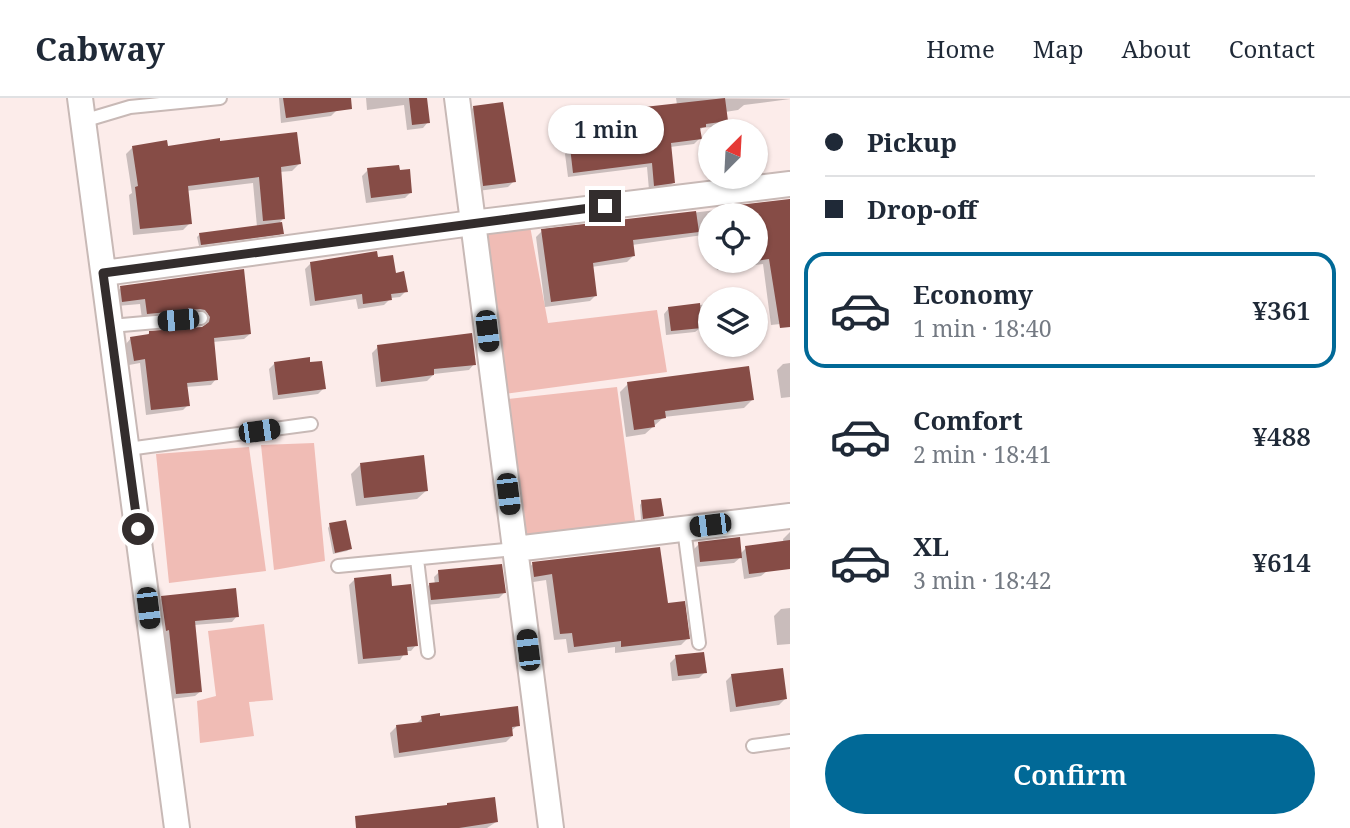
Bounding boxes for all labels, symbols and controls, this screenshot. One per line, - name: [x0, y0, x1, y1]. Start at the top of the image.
- text: Cabway: [35, 26, 165, 71]
- text: Home: [926, 32, 995, 65]
- text: Map: [1033, 32, 1084, 65]
- text: About: [1122, 32, 1191, 65]
- text: Contact: [1229, 32, 1315, 65]
- callout: 1 min: [547, 105, 663, 154]
- text: 1 min: [574, 113, 638, 145]
- north arrow: [698, 119, 768, 189]
- map controls: [698, 119, 768, 357]
- text: Pickup: [867, 124, 957, 160]
- route end: [589, 190, 621, 222]
- text: Drop-off: [867, 191, 977, 227]
- button: locate: [698, 203, 768, 273]
- text: Economy: [913, 276, 1033, 312]
- icon: car: [829, 279, 892, 342]
- button: layers: [698, 287, 768, 357]
- text: ¥361: [1252, 292, 1311, 328]
- car: [157, 308, 200, 332]
- car: [475, 309, 500, 353]
- text: 1 min · 18:40: [913, 312, 1051, 344]
- text: Comfort: [913, 402, 1023, 438]
- icon: car: [829, 405, 892, 468]
- car: [237, 418, 282, 444]
- text: ¥488: [1252, 418, 1311, 454]
- text: 2 min · 18:41: [913, 438, 1051, 470]
- car: [496, 472, 521, 516]
- car: [688, 512, 733, 538]
- route start: [122, 513, 154, 545]
- text: XL: [913, 528, 949, 564]
- icon: car: [829, 531, 892, 594]
- text: ¥614: [1252, 544, 1311, 580]
- text: 3 min · 18:42: [913, 564, 1051, 596]
- car: [136, 586, 161, 630]
- car: [516, 628, 541, 672]
- button: Confirm: [825, 734, 1315, 814]

